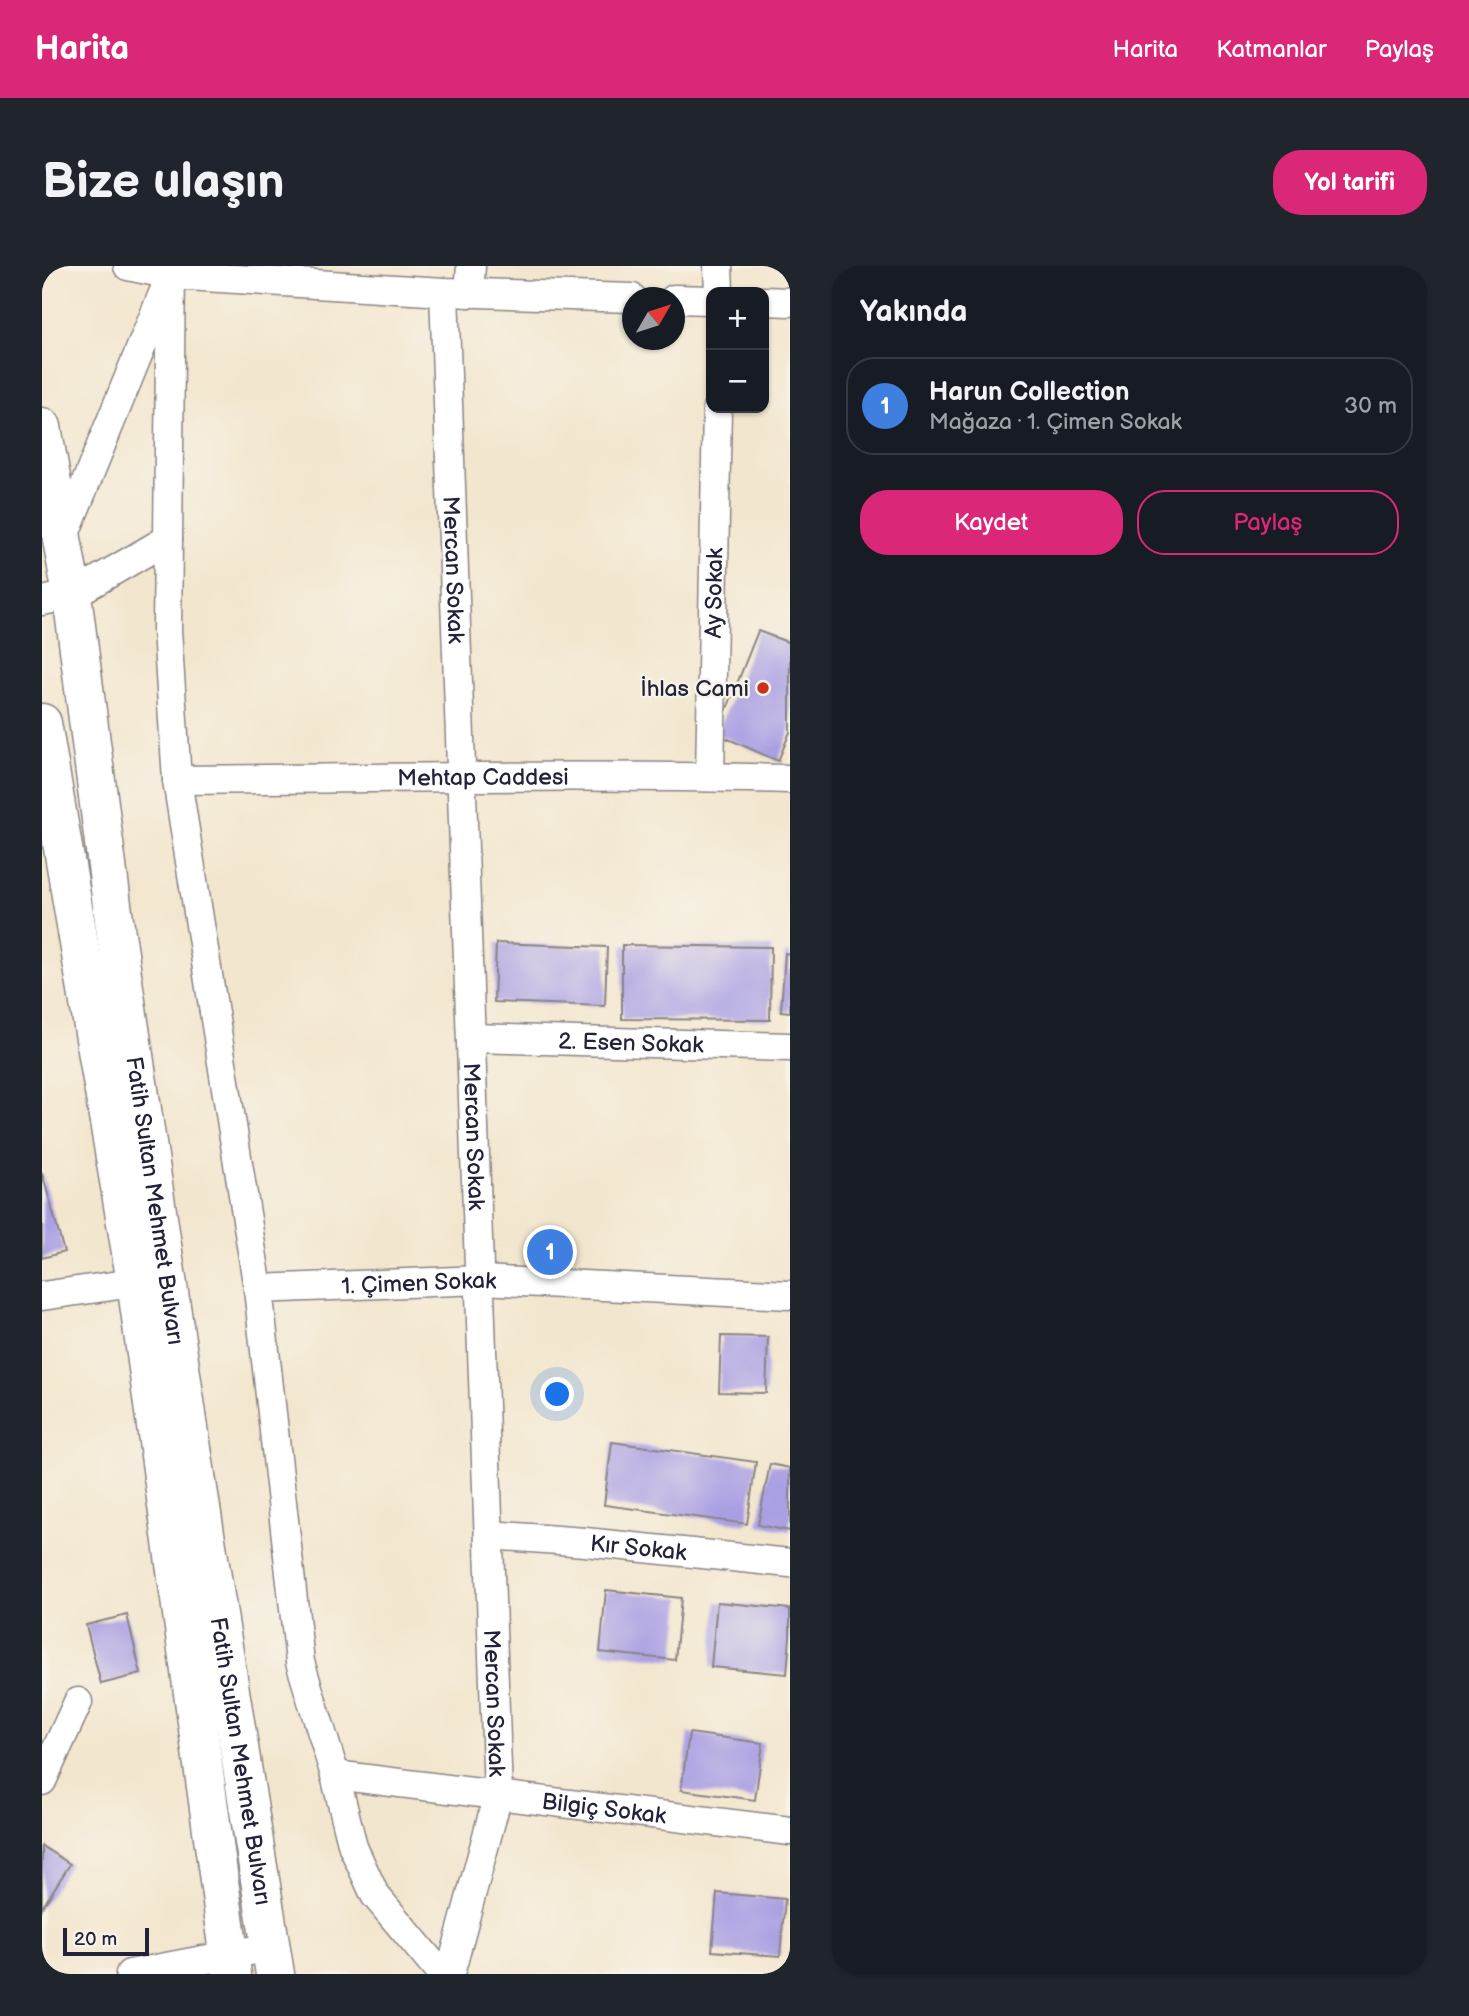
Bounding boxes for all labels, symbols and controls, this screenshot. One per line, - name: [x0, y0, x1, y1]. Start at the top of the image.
- text: Harita: [35, 29, 129, 69]
- text: Harita: [1112, 35, 1178, 64]
- text: Katmanlar: [1216, 35, 1327, 64]
- text: Paylaş: [1365, 35, 1434, 64]
- button: Yol tarifi: [1273, 150, 1427, 215]
- text: Bize ulaşın: [42, 153, 285, 212]
- north arrow: [622, 287, 685, 350]
- map controls: [706, 287, 769, 413]
- button: +: [706, 287, 769, 350]
- text: Yakında: [860, 294, 967, 330]
- button: −: [706, 350, 769, 413]
- text: Harun Collection: [929, 377, 1130, 408]
- text: 1: [880, 392, 890, 420]
- text: 30 m: [1344, 392, 1397, 420]
- text: Mağaza · 1. Çimen Sokak: [929, 408, 1182, 436]
- button: Kaydet: [860, 490, 1123, 555]
- button: Paylaş: [1137, 490, 1399, 555]
- street label: Mercan Sokak: [436, 496, 470, 645]
- street label: Ay Sokak: [700, 547, 729, 639]
- place label: İhlas Cami: [640, 675, 749, 703]
- marker: İhlas Cami: [755, 680, 771, 696]
- street label: Mehtap Caddesi: [397, 764, 569, 793]
- street label: 2. Esen Sokak: [558, 1027, 705, 1060]
- street label: Fatih Sultan Mehmet Bulvarı: [119, 1055, 190, 1347]
- street label: Mercan Sokak: [457, 1062, 490, 1211]
- pin: 1: [527, 1226, 573, 1278]
- street label: 1. Çimen Sokak: [341, 1267, 498, 1301]
- your location: [540, 1377, 574, 1411]
- street label: Kır Sokak: [589, 1530, 689, 1567]
- street label: Fatih Sultan Mehmet Bulvarı: [204, 1615, 277, 1907]
- street label: Mercan Sokak: [477, 1629, 510, 1778]
- street label: Bilgiç Sokak: [540, 1788, 668, 1831]
- scale bar: [63, 1925, 149, 1957]
- text: 20 m: [74, 1928, 117, 1951]

